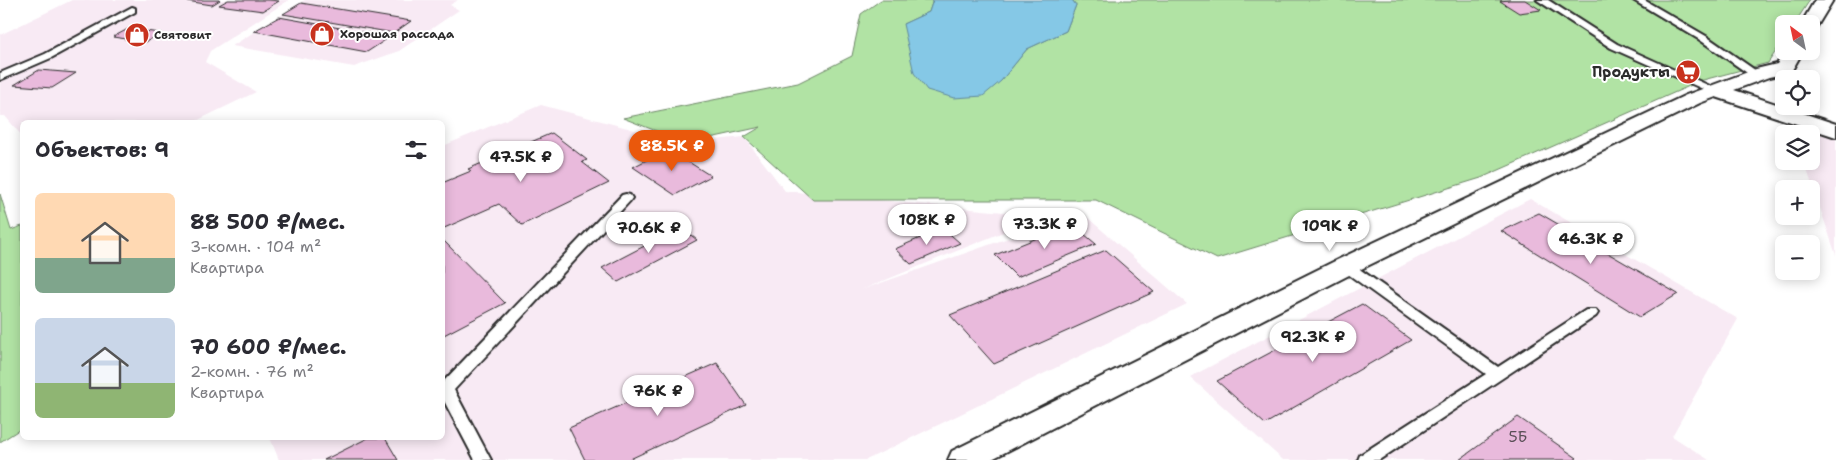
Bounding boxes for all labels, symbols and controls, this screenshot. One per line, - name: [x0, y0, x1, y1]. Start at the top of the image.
- north arrow: [1775, 15, 1820, 60]
- map controls: [1775, 15, 1820, 280]
- shop icon: Хорошая рассада: [309, 21, 335, 47]
- shop icon: Святовит: [124, 22, 150, 48]
- place label: Хорошая рассада: [340, 26, 455, 42]
- place label: Святовит: [154, 27, 212, 43]
- supermarket icon: Продукты: [1675, 59, 1701, 85]
- place label: Продукты: [1592, 62, 1670, 82]
- button: locate: [1775, 70, 1820, 115]
- button: layers: [1775, 125, 1820, 170]
- pin: 88.5K ₽: [626, 130, 718, 172]
- text: 88.5K ₽: [640, 135, 704, 156]
- text: Объектов: 9: [35, 136, 169, 164]
- icon: filters: [402, 136, 430, 164]
- pin: 47.5K ₽: [475, 140, 567, 183]
- text: 47.5K ₽: [490, 146, 552, 167]
- button: +: [1775, 180, 1820, 225]
- pin: 108K ₽: [886, 204, 968, 246]
- text: 88 500 ₽/мес.: [190, 208, 345, 236]
- pin: 73.3K ₽: [999, 208, 1091, 250]
- text: 108K ₽: [899, 209, 955, 230]
- pin: 109K ₽: [1289, 210, 1371, 252]
- pin: 70.6K ₽: [603, 212, 695, 254]
- icon: home: [75, 213, 135, 273]
- text: 73.3K ₽: [1013, 213, 1077, 234]
- text: 109K ₽: [1302, 215, 1358, 236]
- text: 70.6K ₽: [617, 217, 681, 238]
- pin: 46.3K ₽: [1545, 222, 1637, 265]
- text: 46.3K ₽: [1558, 228, 1624, 249]
- button: −: [1775, 235, 1820, 280]
- text: 3-комн. · 104 m²: [190, 236, 321, 257]
- text: Квартира: [190, 257, 264, 278]
- pin: 92.3K ₽: [1267, 320, 1359, 363]
- text: 92.3K ₽: [1280, 326, 1346, 347]
- text: 70 600 ₽/мес.: [190, 333, 347, 361]
- icon: home: [75, 338, 135, 398]
- text: 2-комн. · 76 m²: [190, 361, 314, 382]
- pin: 76K ₽: [623, 374, 693, 417]
- text: 76K ₽: [633, 380, 683, 401]
- text: Квартира: [190, 382, 264, 403]
- house number: 5Б: [1508, 427, 1528, 447]

